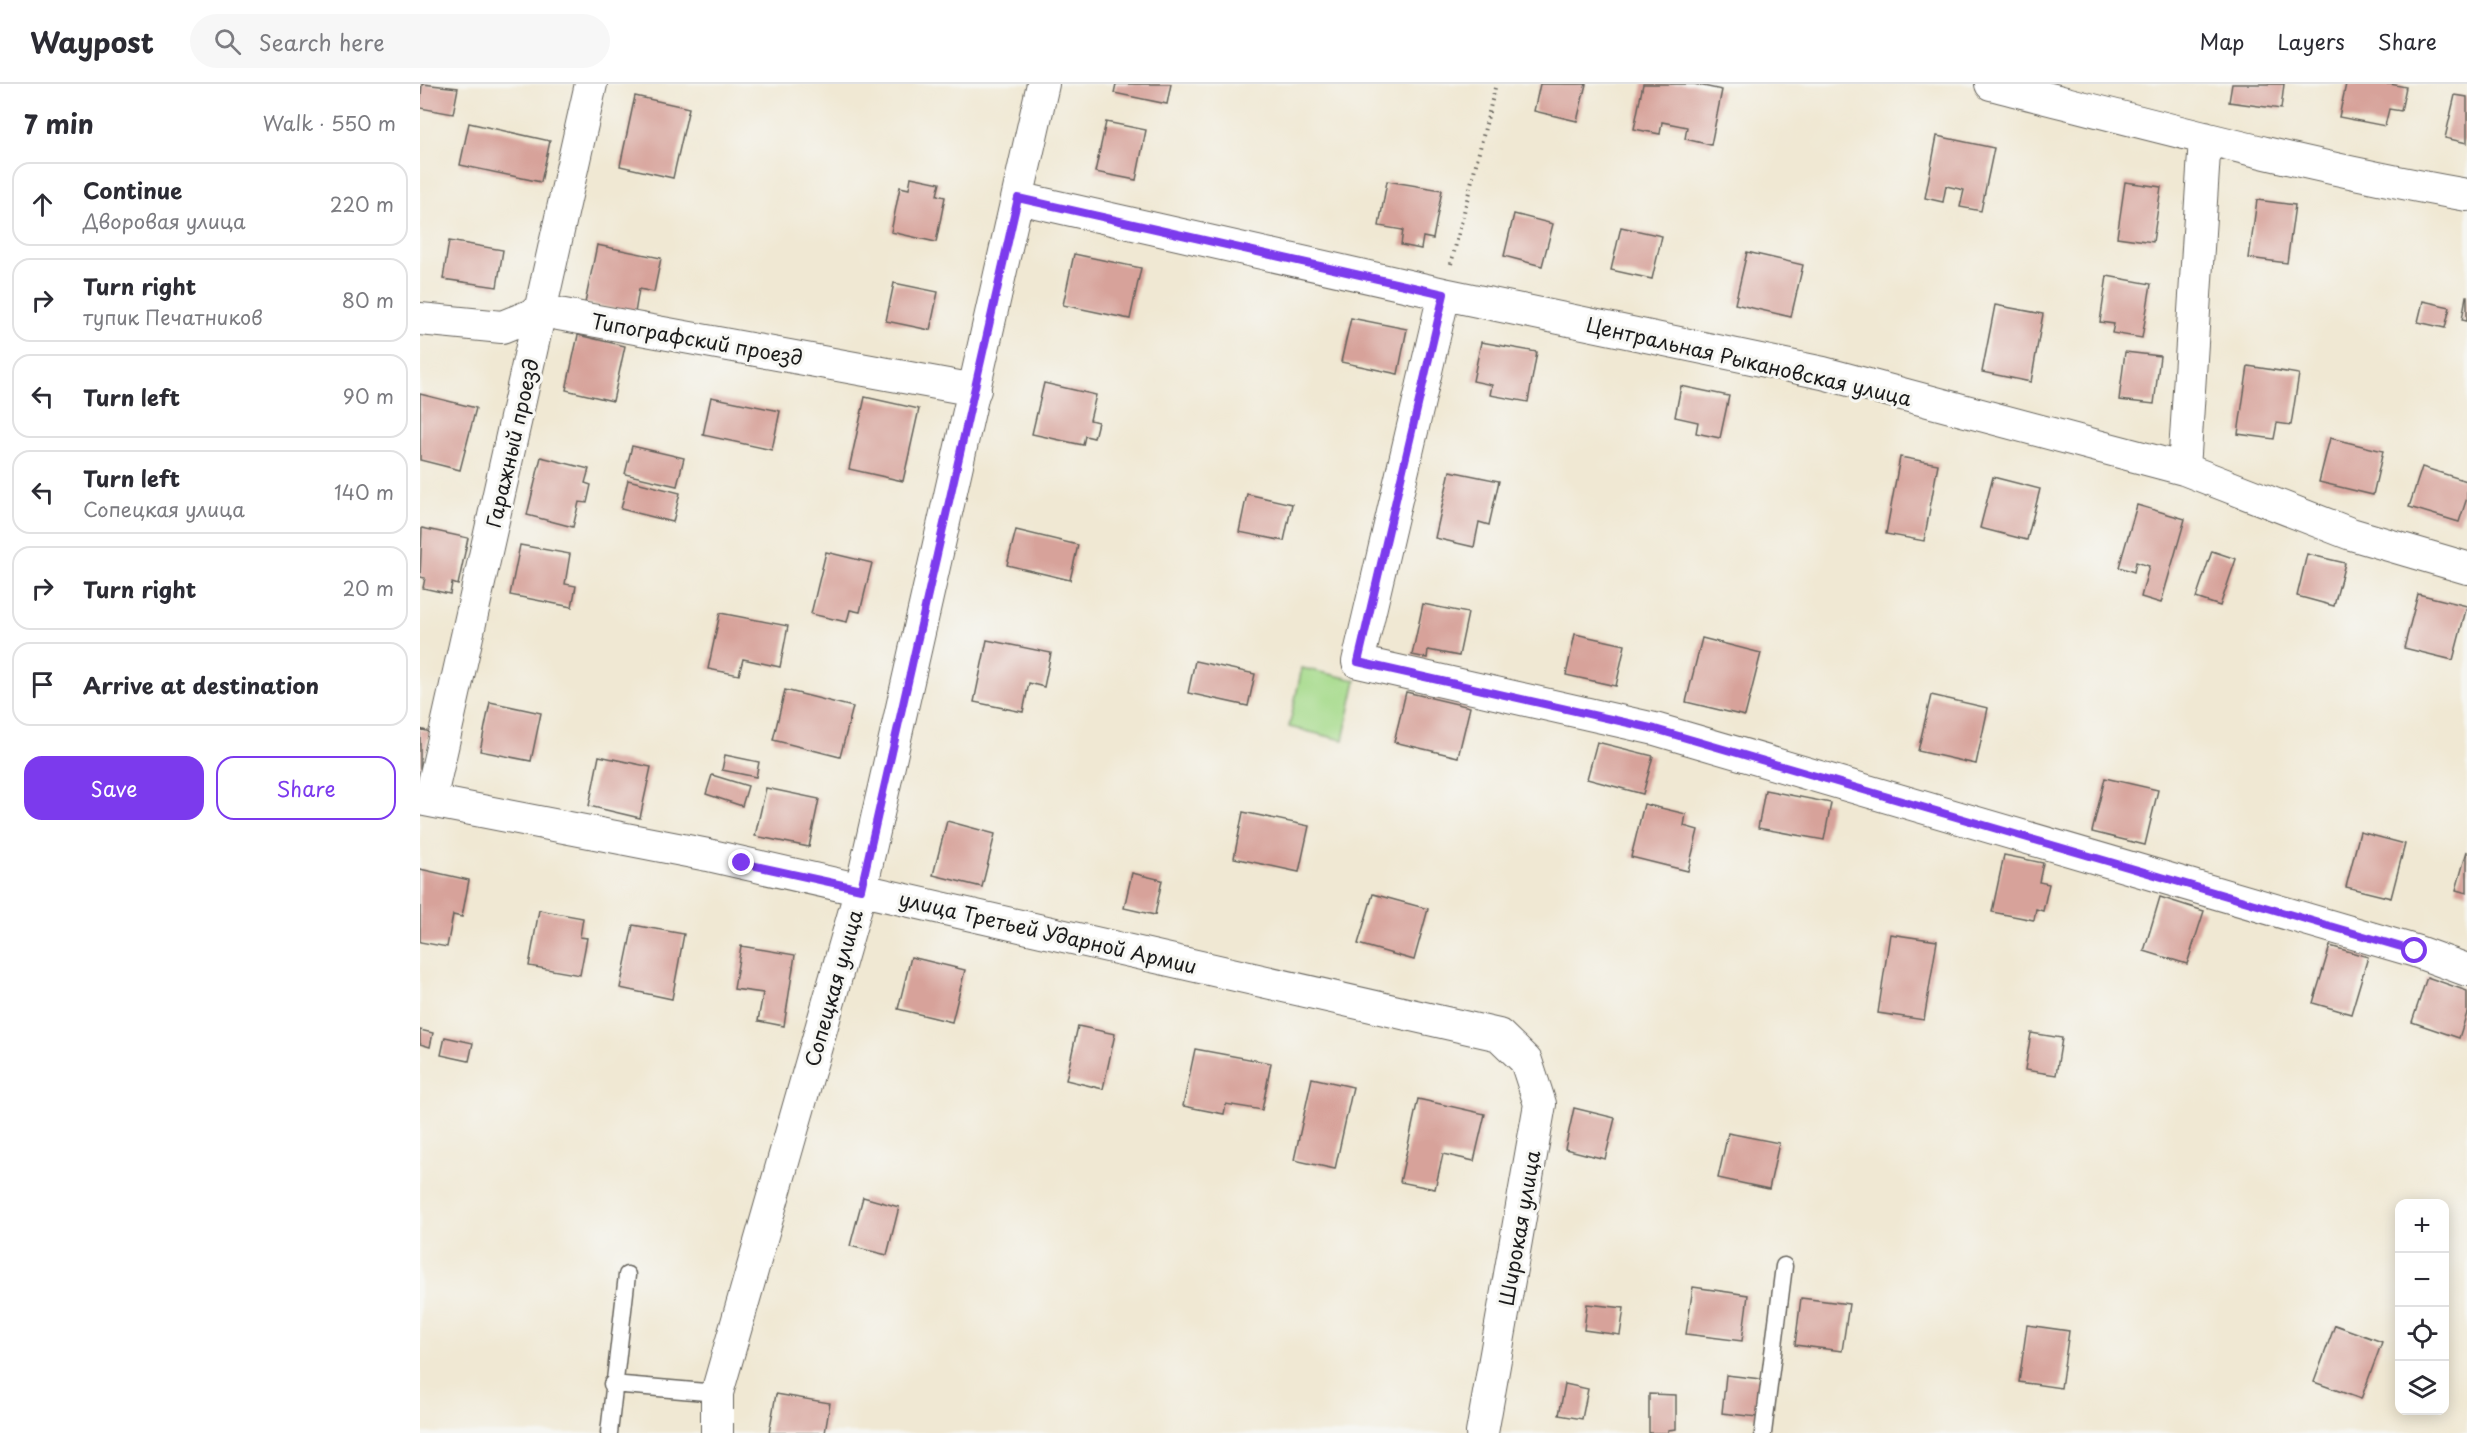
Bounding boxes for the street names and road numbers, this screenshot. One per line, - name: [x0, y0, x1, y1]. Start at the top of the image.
- street label: Типографский проезд: [589, 306, 805, 372]
- street label: Центральная Рыкановская улица: [1583, 309, 1915, 413]
- street label: Гаражный проезд: [478, 355, 546, 531]
- street label: улица Третьей Ударной Армии: [896, 883, 1200, 981]
- street label: Сопецкая улица: [796, 906, 870, 1070]
- street label: Широкая улица: [1491, 1148, 1548, 1308]

